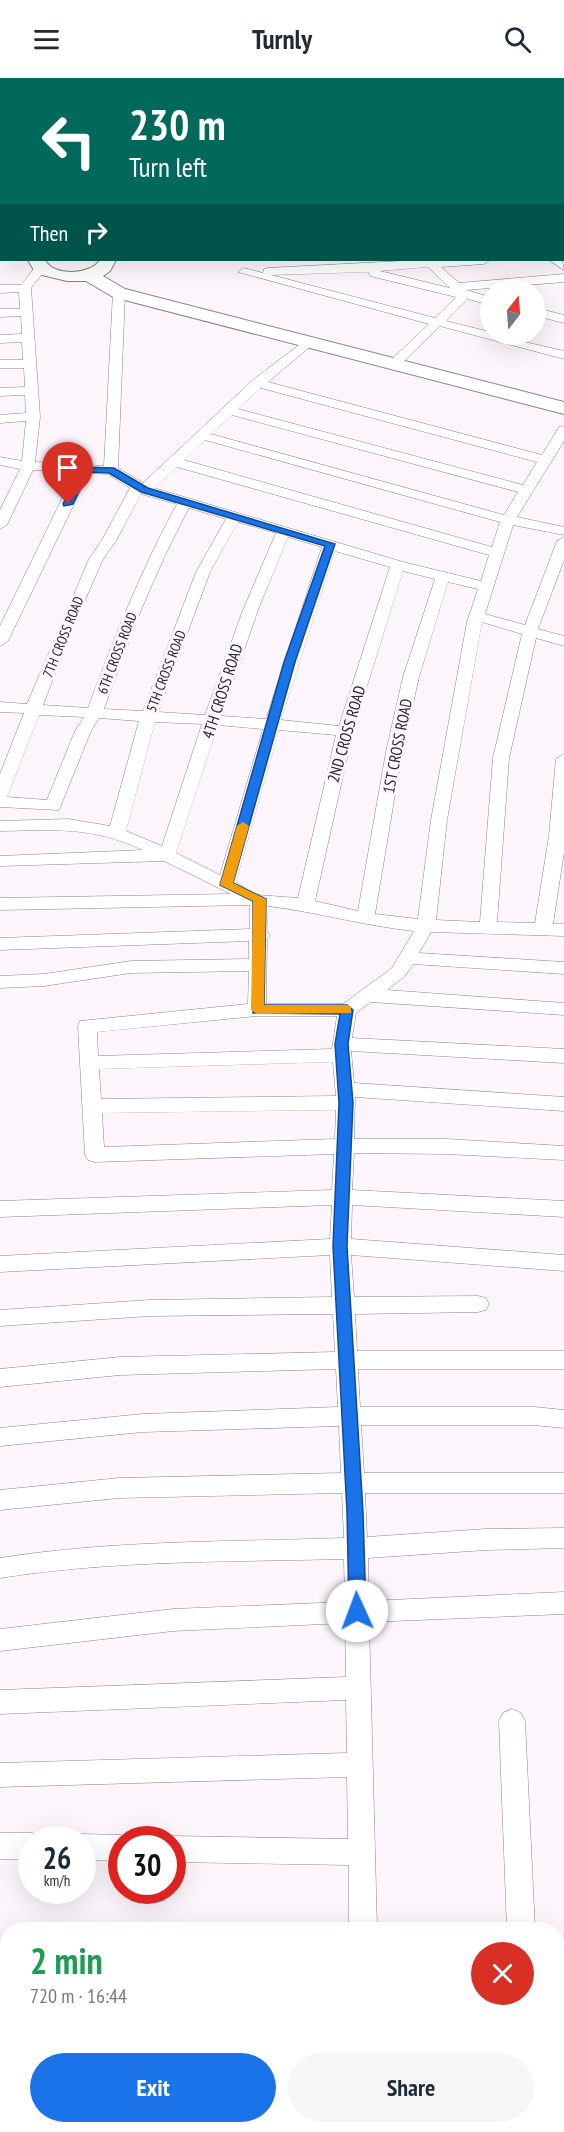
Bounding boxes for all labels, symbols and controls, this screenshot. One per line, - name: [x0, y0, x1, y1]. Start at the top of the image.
- text: Turnly: [252, 22, 312, 56]
- icon: menu: [30, 23, 63, 56]
- icon: search: [501, 23, 534, 56]
- text: 230 m: [129, 97, 226, 152]
- icon: left: [30, 102, 108, 180]
- text: Turn left: [129, 150, 207, 184]
- icon: right: [80, 216, 113, 249]
- text: Then: [30, 219, 68, 247]
- north arrow: [480, 279, 546, 345]
- map controls: [480, 279, 546, 345]
- pin: [42, 442, 93, 504]
- icon: arrive: [51, 451, 84, 484]
- street label: 7TH CROSS ROAD: [39, 594, 87, 680]
- street label: 6TH CROSS ROAD: [93, 610, 141, 696]
- street label: 5TH CROSS ROAD: [142, 628, 190, 714]
- street label: 4TH CROSS ROAD: [197, 641, 247, 741]
- street label: 2ND CROSS ROAD: [323, 683, 369, 785]
- street label: 1ST CROSS ROAD: [378, 697, 416, 795]
- position arrow: [325, 1579, 389, 1643]
- speed limit sign: 30: [108, 1826, 186, 1904]
- text: 26: [43, 1838, 71, 1877]
- text: km/h: [44, 1871, 70, 1890]
- text: 2 min: [30, 1937, 103, 1984]
- button: close: [471, 1942, 534, 2005]
- text: 720 m · 16:44: [30, 1983, 127, 2009]
- button: Exit: [30, 2053, 276, 2122]
- button: Share: [288, 2053, 534, 2122]

